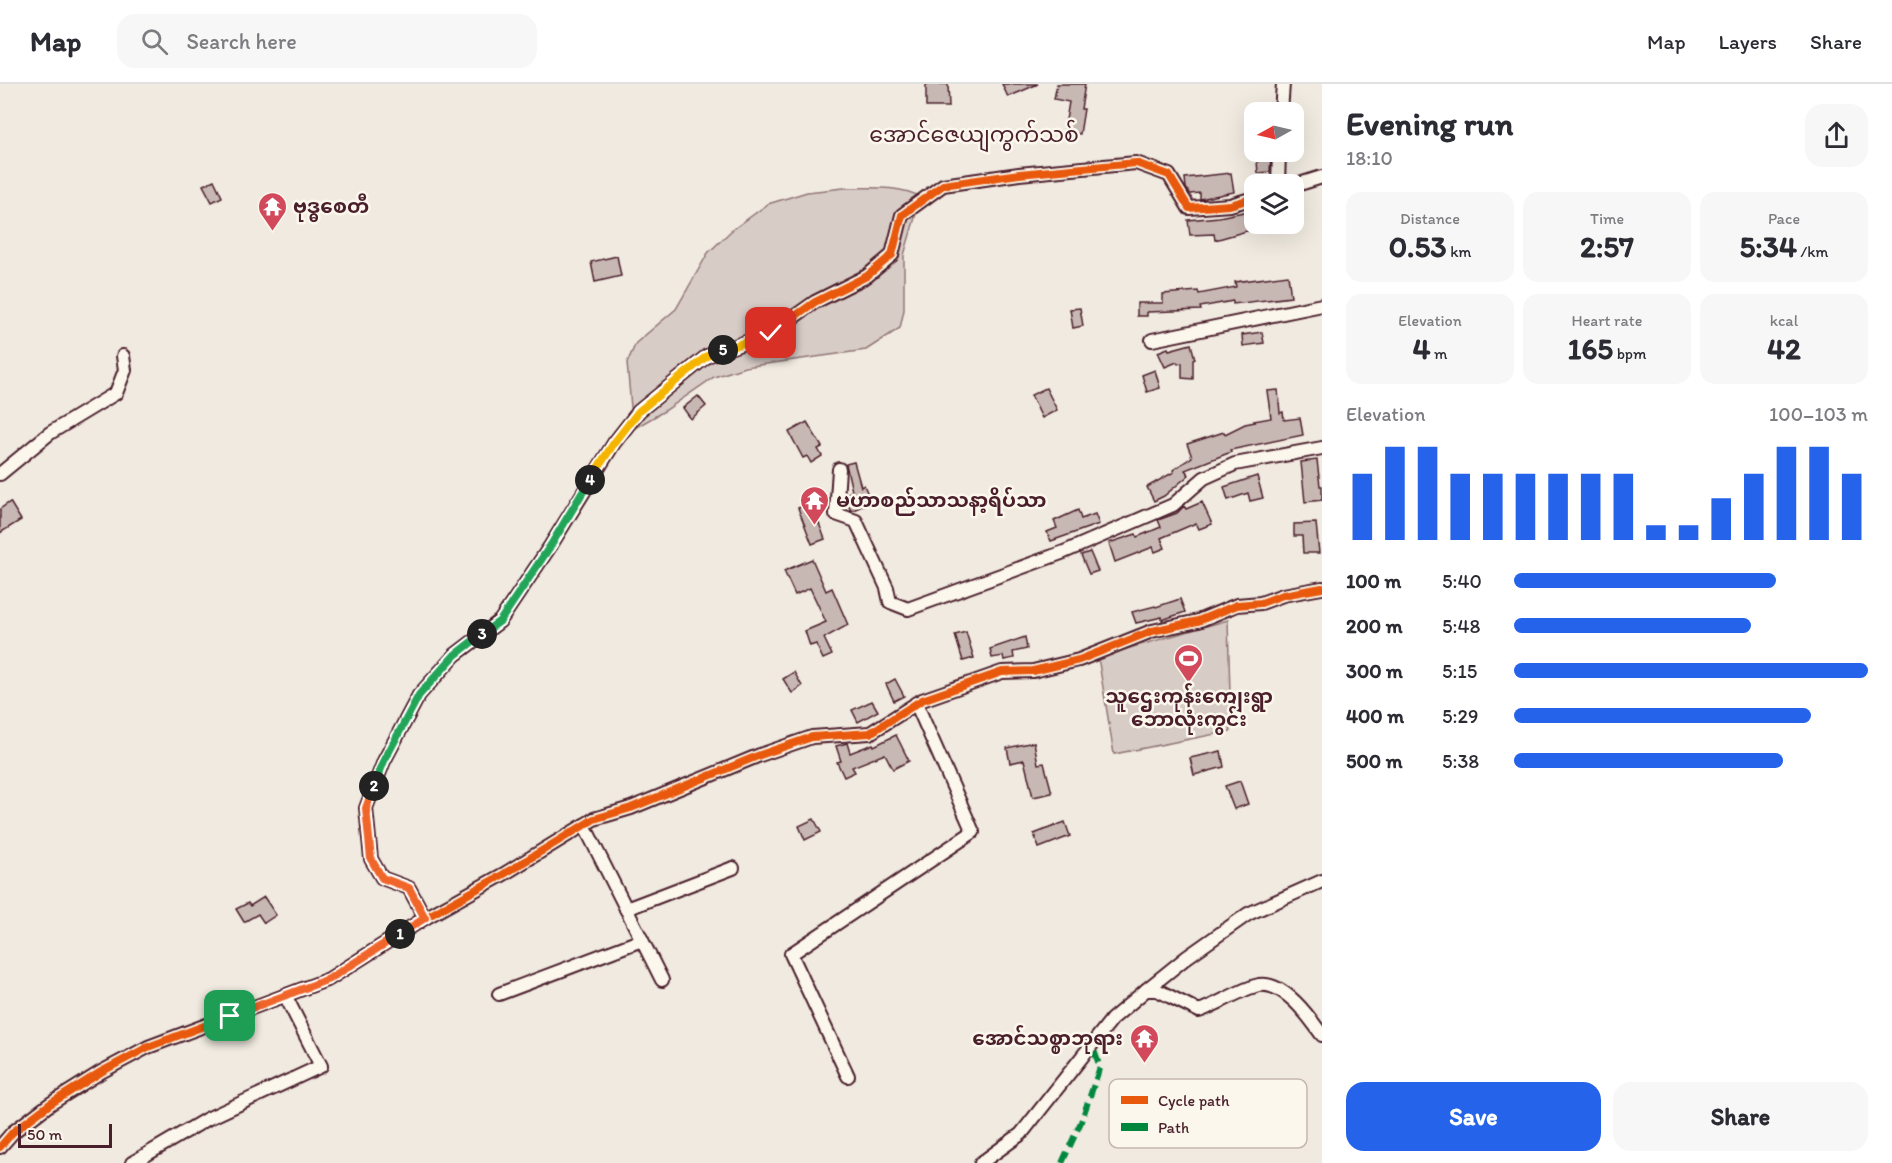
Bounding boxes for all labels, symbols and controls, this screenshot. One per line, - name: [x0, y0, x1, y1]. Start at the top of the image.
- search box: [117, 14, 537, 68]
- text: Map: [30, 24, 81, 58]
- icon: search: [138, 25, 171, 58]
- text: Search here: [186, 28, 297, 55]
- text: Map: [1647, 29, 1686, 54]
- text: Layers: [1719, 29, 1777, 54]
- text: Share: [1810, 29, 1862, 54]
- north arrow: [1244, 102, 1304, 162]
- map controls: [1244, 102, 1304, 234]
- text: Evening run: [1346, 104, 1513, 143]
- button: share: [1805, 104, 1868, 167]
- district label: အောင်ဇေယျကွက်သစ်: [869, 119, 1079, 153]
- text: 18:10: [1346, 146, 1393, 170]
- button: layers: [1244, 174, 1304, 234]
- temple icon: ဗုဒ္ဓစေတီ: [256, 190, 288, 232]
- place label: ဗုဒ္ဓစေတီ: [293, 193, 369, 222]
- text: Distance: [1400, 209, 1460, 228]
- text: Time: [1590, 209, 1624, 228]
- text: Pace: [1768, 209, 1800, 228]
- text: 0.53: [1389, 228, 1447, 265]
- text: 2:57: [1580, 228, 1634, 265]
- text: 5:34: [1740, 228, 1797, 265]
- text: km: [1447, 242, 1471, 261]
- text: /km: [1797, 242, 1828, 261]
- pin: [745, 307, 796, 358]
- text: Elevation: [1398, 311, 1462, 330]
- text: Heart rate: [1572, 311, 1642, 330]
- text: kcal: [1770, 311, 1798, 330]
- icon: check: [754, 316, 787, 349]
- text: 4: [1412, 330, 1430, 367]
- text: 165: [1568, 330, 1613, 367]
- text: 42: [1767, 330, 1801, 367]
- pin: 5: [708, 335, 738, 365]
- text: 5: [719, 340, 727, 359]
- text: m: [1430, 344, 1448, 363]
- text: bpm: [1613, 344, 1646, 363]
- text: Elevation: [1346, 402, 1425, 426]
- text: 100–103 m: [1769, 402, 1868, 426]
- pin: 4: [575, 465, 605, 495]
- text: 4: [585, 470, 595, 489]
- temple icon: မဟာစည်သာသနာ့ရိပ်သာ: [799, 484, 831, 526]
- place label: မဟာစည်သာသနာ့ရိပ်သာ: [836, 487, 1046, 516]
- text: 100 m: [1346, 569, 1401, 593]
- text: 5:40: [1442, 569, 1482, 593]
- text: 200 m: [1346, 614, 1402, 638]
- text: 5:48: [1442, 614, 1480, 638]
- pin: 3: [467, 619, 497, 649]
- text: 3: [478, 624, 486, 643]
- sports icon: သူဌေးကုန်းကျေးရွာ ဘောလုံးကွင်း: [1173, 642, 1205, 684]
- text: 300 m: [1346, 659, 1403, 683]
- text: 5:15: [1442, 659, 1477, 683]
- place label: သူဌေးကုန်းကျေးရွာ ဘောလုံးကွင်း: [1105, 683, 1273, 735]
- text: 400 m: [1346, 704, 1404, 728]
- text: 5:29: [1442, 704, 1478, 728]
- text: 500 m: [1346, 749, 1402, 773]
- text: 5:38: [1442, 749, 1479, 773]
- pin: 2: [359, 771, 389, 801]
- text: 2: [370, 776, 378, 795]
- pin: 1: [385, 919, 415, 949]
- text: 1: [396, 924, 404, 943]
- pin: [204, 990, 255, 1041]
- icon: arrive: [213, 999, 246, 1032]
- temple icon: အောင်သစ္စာဘုရား: [1128, 1022, 1160, 1064]
- place label: အောင်သစ္စာဘုရား: [972, 1025, 1123, 1054]
- legend: [1109, 1079, 1307, 1148]
- button: Save: [1346, 1082, 1601, 1151]
- button: Share: [1613, 1082, 1868, 1151]
- text: Cycle path: [1158, 1091, 1230, 1110]
- text: Path: [1158, 1118, 1189, 1137]
- scale bar: [18, 1121, 112, 1148]
- text: 50 m: [27, 1125, 62, 1144]

